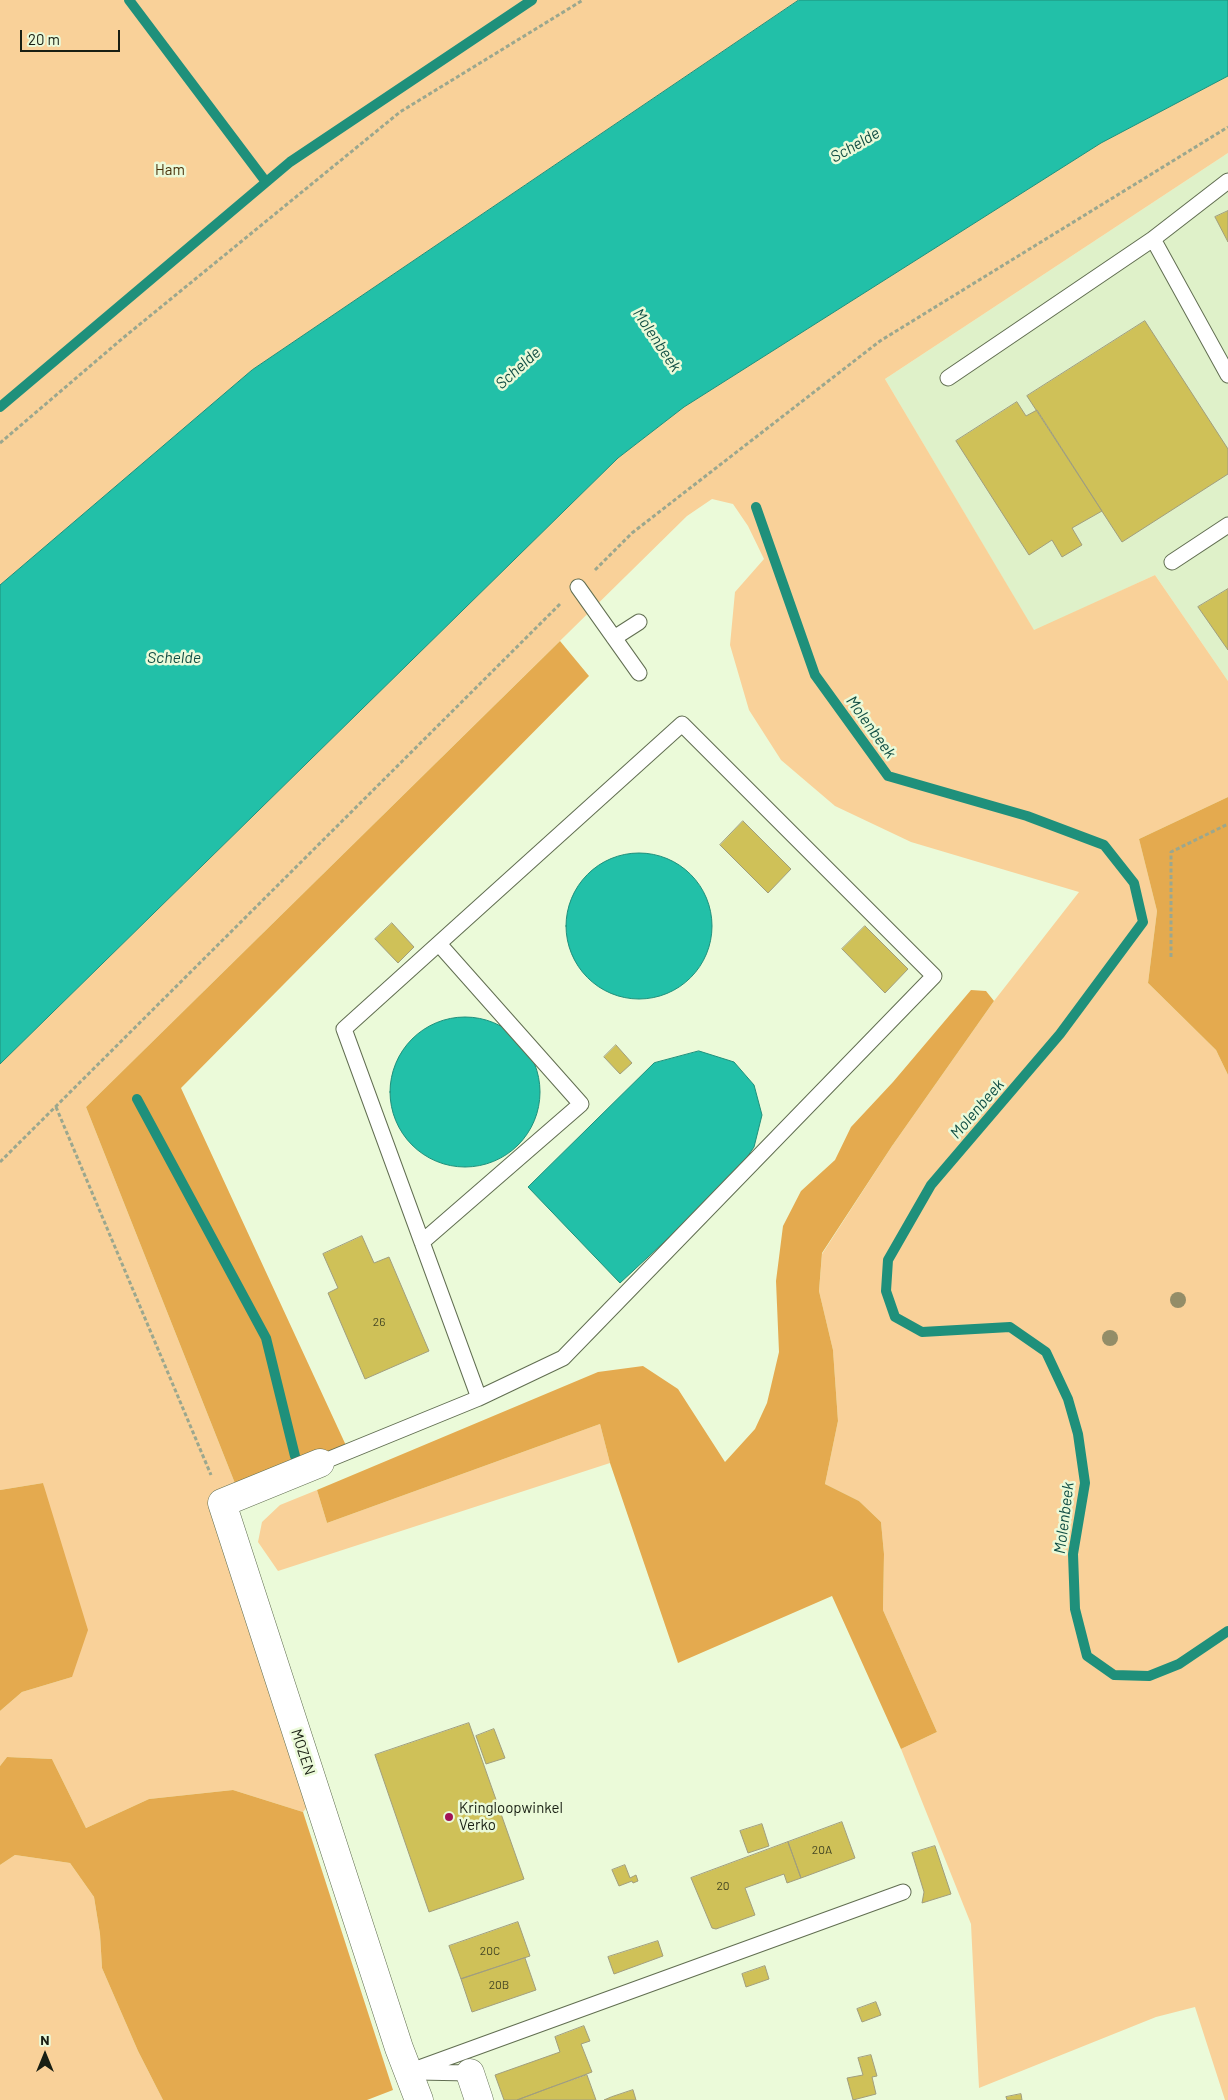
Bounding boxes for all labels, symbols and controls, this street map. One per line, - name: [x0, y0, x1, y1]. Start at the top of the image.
- scale bar: [22, 20, 122, 52]
- text: 20 m: [28, 30, 60, 48]
- water label: Schelde: [827, 123, 883, 167]
- park label: Ham: [155, 161, 185, 179]
- water label: Molenbeek: [629, 305, 685, 375]
- water label: Schelde: [492, 343, 544, 393]
- water label: Schelde: [147, 648, 201, 668]
- water label: Molenbeek: [842, 692, 900, 762]
- water label: Molenbeek: [946, 1075, 1008, 1143]
- house number: 26: [373, 1315, 385, 1329]
- water label: Molenbeek: [1050, 1481, 1078, 1555]
- street label: MOZEN: [287, 1727, 319, 1777]
- place label: Kringloopwinkel Verko: [459, 1799, 563, 1834]
- marker: Kringloopwinkel Verko: [443, 1811, 455, 1823]
- house number: 20A: [812, 1843, 832, 1857]
- house number: 20: [716, 1879, 730, 1893]
- house number: 20C: [480, 1944, 500, 1958]
- house number: 20B: [489, 1978, 509, 1992]
- north arrow: [20, 2030, 70, 2080]
- text: N: [40, 2031, 50, 2048]

